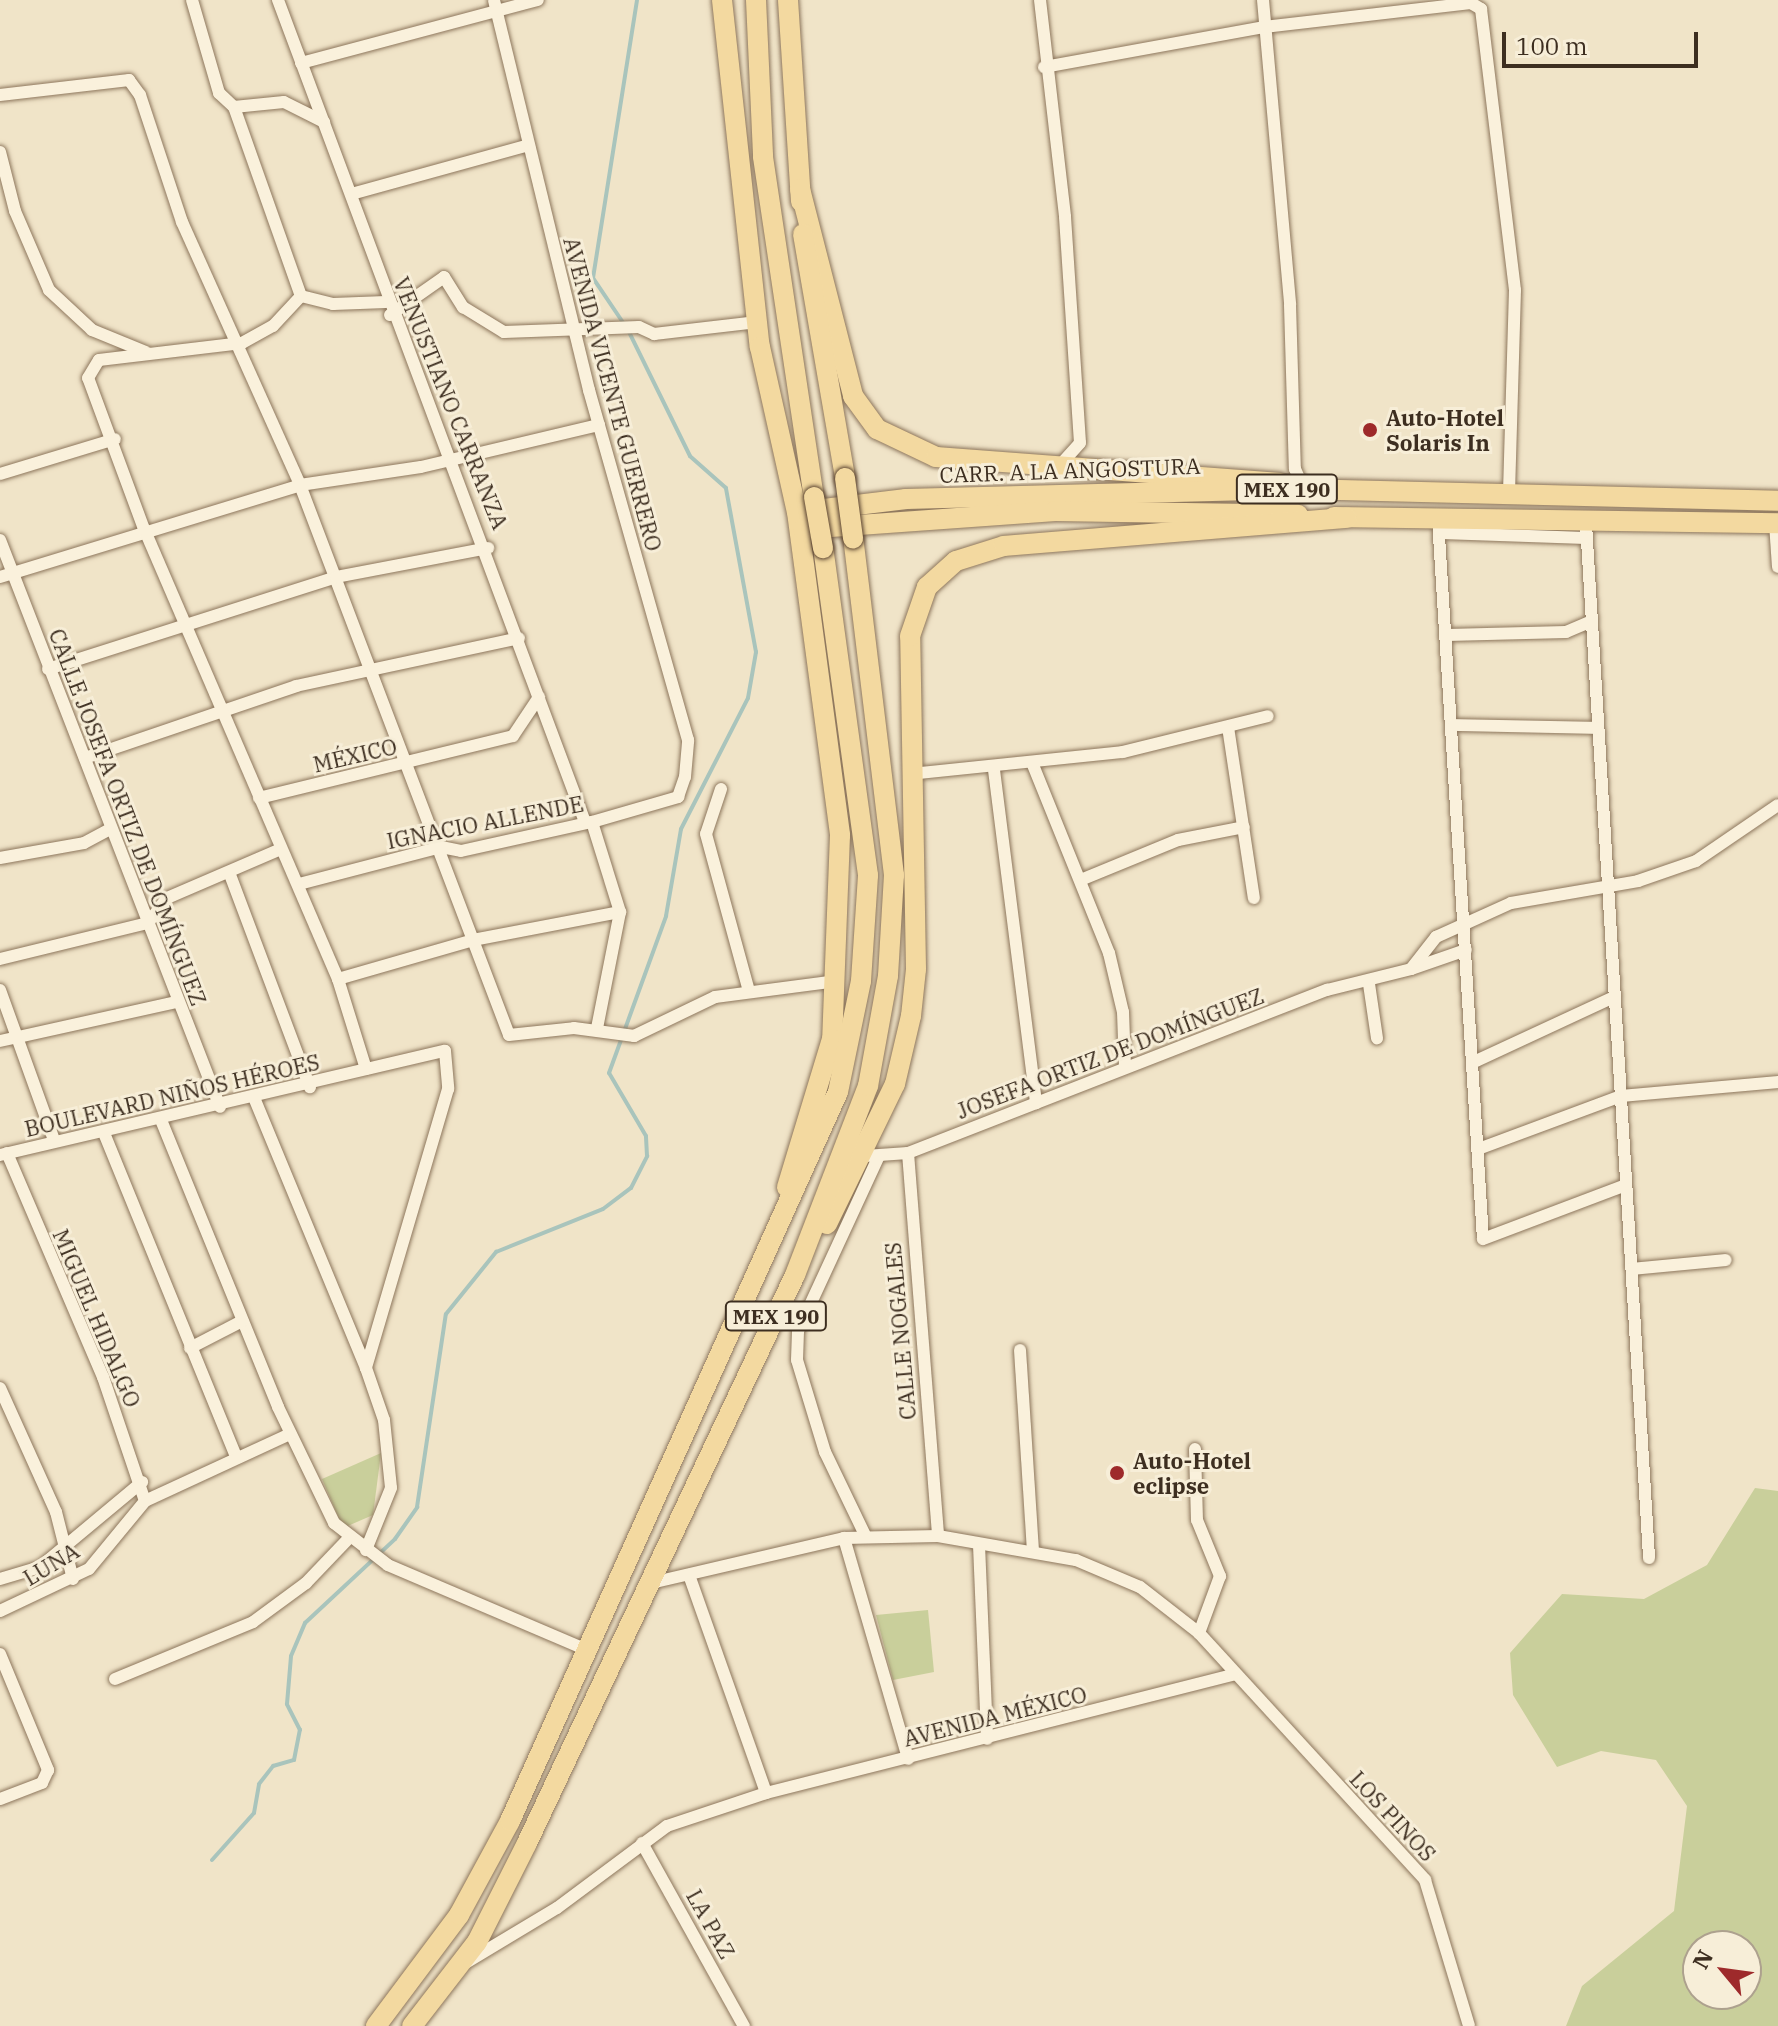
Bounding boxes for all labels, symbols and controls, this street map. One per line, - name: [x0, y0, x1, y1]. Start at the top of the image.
- scale bar: [1506, 16, 1702, 66]
- text: 100 m: [1516, 30, 1588, 62]
- street label: AVENIDA VICENTE GUERRERO: [558, 234, 668, 554]
- street label: VENUSTIANO CARRANZA: [388, 273, 514, 533]
- place label: Auto-Hotel Solaris In: [1386, 404, 1504, 456]
- marker: Auto-Hotel Solaris In: [1361, 421, 1379, 439]
- street label: CARR. A LA ANGOSTURA: [939, 452, 1201, 488]
- road number: MEX 190: [1235, 473, 1339, 505]
- street label: CALLE JOSEFA ORTIZ DE DOMÍNGUEZ: [44, 625, 212, 1009]
- street label: MÉXICO: [310, 733, 400, 777]
- street label: IGNACIO ALLENDE: [384, 790, 586, 854]
- street label: JOSEFA ORTIZ DE DOMÍNGUEZ: [953, 982, 1267, 1124]
- street label: BOULEVARD NIÑOS HÉROES: [22, 1048, 322, 1142]
- street label: MIGUEL HIDALGO: [48, 1225, 146, 1411]
- street label: CALLE NOGALES: [879, 1241, 921, 1421]
- road number: MEX 190: [724, 1300, 828, 1332]
- place label: Auto-Hotel eclipse: [1133, 1447, 1251, 1498]
- marker: Auto-Hotel eclipse: [1108, 1464, 1126, 1482]
- street label: LUNA: [18, 1537, 84, 1591]
- street label: AVENIDA MÉXICO: [901, 1680, 1089, 1752]
- street label: LOS PINOS: [1345, 1765, 1441, 1867]
- street label: LA PAZ: [681, 1885, 741, 1963]
- north arrow: [1682, 1930, 1762, 2010]
- text: N: [1685, 1944, 1719, 1974]

